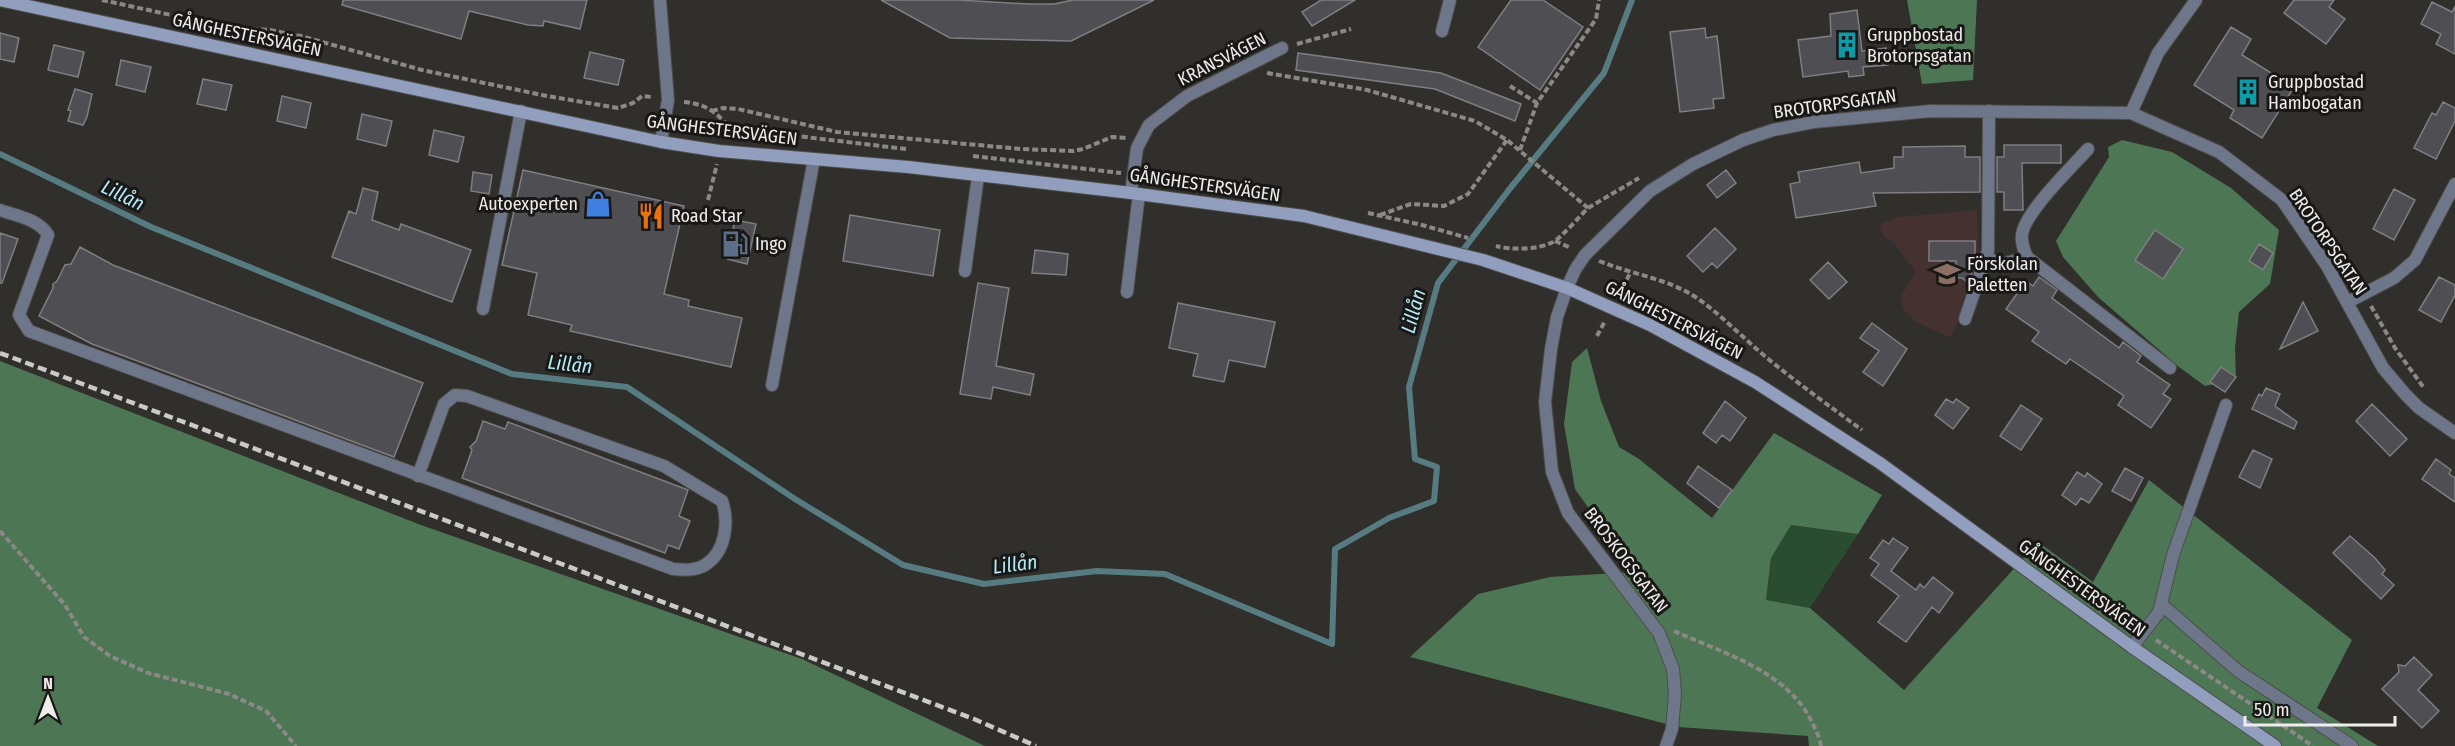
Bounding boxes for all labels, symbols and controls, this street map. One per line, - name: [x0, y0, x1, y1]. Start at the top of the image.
- street label: GÅNGHESTERSVÄGEN: [171, 7, 324, 62]
- place label: Gruppbostad Brotorpsgatan: [1867, 24, 1972, 67]
- street label: KRANSVÄGEN: [1174, 27, 1270, 91]
- building icon: Gruppbostad Brotorpsgatan: [1832, 30, 1862, 60]
- place label: Gruppbostad Hambogatan: [2268, 71, 2364, 114]
- building icon: Gruppbostad Hambogatan: [2233, 77, 2263, 107]
- street label: BROTORPSGATAN: [1772, 84, 1898, 124]
- street label: GÅNGHESTERSVÄGEN: [645, 109, 799, 150]
- street label: GÅNGHESTERSVÄGEN: [1128, 163, 1282, 206]
- water label: Lillån: [97, 174, 149, 216]
- street label: BROTORPSGATAN: [2284, 185, 2372, 299]
- shop icon: Autoexperten: [583, 189, 613, 219]
- place label: Autoexperten: [479, 193, 578, 215]
- restaurant icon: Road Star: [636, 201, 666, 231]
- place label: Road Star: [671, 205, 743, 227]
- fuel station icon: Ingo: [720, 229, 750, 259]
- place label: Ingo: [755, 233, 787, 255]
- place label: Förskolan Paletten: [1967, 253, 2038, 296]
- school or university icon: Förskolan Paletten: [1932, 259, 1962, 289]
- street label: GÅNGHESTERSVÄGEN: [1601, 275, 1747, 364]
- water label: Lillån: [1396, 286, 1430, 336]
- water label: Lillån: [546, 350, 594, 378]
- street label: BROSKOGSGATAN: [1579, 503, 1673, 617]
- street label: GÅNGHESTERSVÄGEN: [2014, 534, 2150, 641]
- water label: Lillån: [991, 549, 1039, 579]
- north arrow: [18, 668, 78, 728]
- text: N: [43, 674, 53, 693]
- scale bar: [2245, 689, 2395, 727]
- text: 50 m: [2254, 699, 2290, 721]

